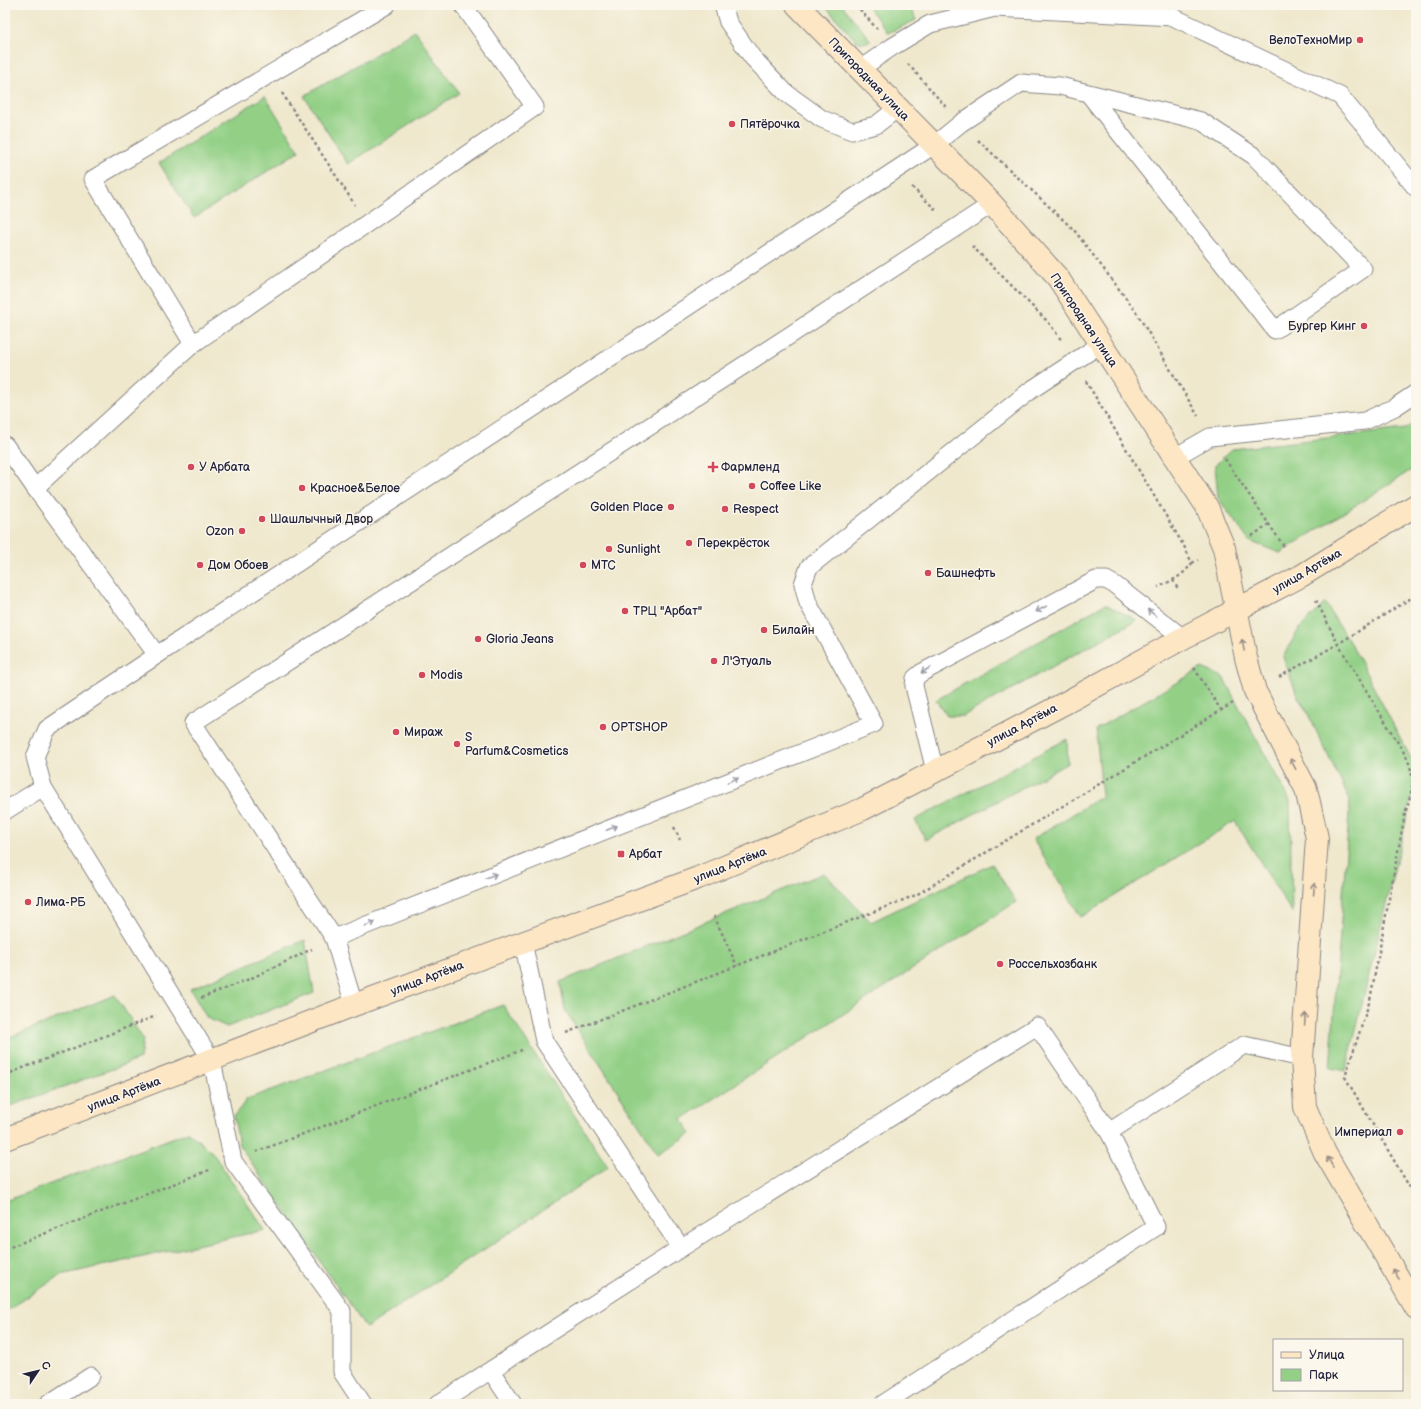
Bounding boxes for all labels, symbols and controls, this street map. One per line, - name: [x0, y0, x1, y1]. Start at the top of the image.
- place label: ВелоТехноМир: [1269, 33, 1352, 48]
- street label: Пригородная улица: [825, 35, 912, 124]
- marker: ВелоТехноМир: [1355, 35, 1365, 45]
- place label: Пятёрочка: [740, 117, 800, 132]
- marker: Пятёрочка: [727, 119, 737, 129]
- street label: Пригородная улица: [1047, 270, 1121, 370]
- place label: Бургер Кинг: [1288, 319, 1356, 334]
- marker: Бургер Кинг: [1359, 321, 1369, 331]
- place label: У Арбата: [199, 460, 250, 475]
- place label: Фармленд: [721, 460, 780, 475]
- marker: У Арбата: [186, 462, 196, 472]
- marker: Фармленд: [708, 462, 718, 472]
- place label: Coffee Like: [760, 479, 821, 494]
- place label: Красное&Белое: [310, 481, 400, 496]
- marker: Coffee Like: [747, 481, 757, 491]
- marker: Красное&Белое: [297, 483, 307, 493]
- place label: Golden Place: [590, 500, 663, 515]
- marker: Golden Place: [666, 502, 676, 512]
- place label: Respect: [733, 502, 779, 517]
- marker: Respect: [720, 504, 730, 514]
- place label: Шашлычный Двор: [270, 512, 373, 527]
- marker: Шашлычный Двор: [257, 514, 267, 524]
- place label: Ozon: [206, 524, 234, 539]
- marker: Ozon: [237, 526, 247, 536]
- place label: Перекрёсток: [697, 536, 770, 551]
- marker: Перекрёсток: [684, 538, 694, 548]
- place label: Sunlight: [617, 542, 661, 557]
- marker: Sunlight: [604, 544, 614, 554]
- street label: улица Артёма: [1270, 546, 1344, 597]
- place label: Дом Обоев: [208, 558, 269, 573]
- place label: МТС: [591, 558, 616, 573]
- marker: Дом Обоев: [195, 560, 205, 570]
- marker: МТС: [578, 560, 588, 570]
- place label: Башнефть: [936, 566, 996, 581]
- marker: Башнефть: [923, 568, 933, 578]
- place label: ТРЦ "Арбат": [633, 604, 702, 619]
- marker: ТРЦ "Арбат": [620, 606, 630, 616]
- one-way arrow: [1035, 606, 1047, 613]
- one-way arrow: [1147, 609, 1158, 618]
- place label: Билайн: [772, 623, 815, 638]
- marker: Билайн: [759, 625, 769, 635]
- place label: Gloria Jeans: [486, 632, 554, 647]
- marker: Gloria Jeans: [473, 634, 483, 644]
- one-way arrow: [1238, 639, 1246, 652]
- place label: Л'Этуаль: [721, 654, 771, 669]
- marker: Л'Этуаль: [709, 656, 719, 666]
- one-way arrow: [920, 667, 932, 675]
- place label: Modis: [430, 668, 463, 683]
- marker: Modis: [417, 670, 427, 680]
- street label: улица Артёма: [985, 701, 1060, 750]
- place label: OPTSHOP: [611, 720, 668, 735]
- marker: OPTSHOP: [598, 722, 608, 732]
- place label: Мираж: [404, 725, 444, 740]
- marker: Мираж: [391, 727, 401, 737]
- place label: S Parfum&Cosmetics: [465, 730, 568, 759]
- marker: S Parfum&Cosmetics: [452, 739, 462, 749]
- one-way arrow: [1289, 758, 1296, 770]
- one-way arrow: [726, 776, 738, 784]
- one-way arrow: [605, 824, 617, 832]
- street label: улица Артёма: [692, 844, 769, 887]
- place label: Арбат: [628, 847, 663, 862]
- marker: Арбат: [616, 849, 626, 859]
- one-way arrow: [485, 872, 497, 879]
- one-way arrow: [1310, 883, 1317, 896]
- place label: Лима-РБ: [35, 895, 86, 910]
- marker: Лима-РБ: [23, 897, 33, 907]
- one-way arrow: [364, 919, 376, 927]
- place label: Россельхозбанк: [1008, 957, 1098, 972]
- street label: улица Артёма: [388, 958, 466, 999]
- marker: Россельхозбанк: [995, 959, 1005, 969]
- one-way arrow: [1301, 1013, 1308, 1026]
- street label: улица Артёма: [85, 1074, 163, 1115]
- place label: Империал: [1334, 1125, 1392, 1140]
- marker: Империал: [1395, 1127, 1405, 1137]
- one-way arrow: [1326, 1156, 1334, 1168]
- one-way arrow: [1392, 1268, 1400, 1280]
- legend: [1273, 1339, 1403, 1391]
- text: Улица: [1309, 1348, 1345, 1363]
- north arrow: [18, 1351, 58, 1391]
- text: С: [38, 1359, 53, 1373]
- text: Парк: [1309, 1368, 1339, 1383]

